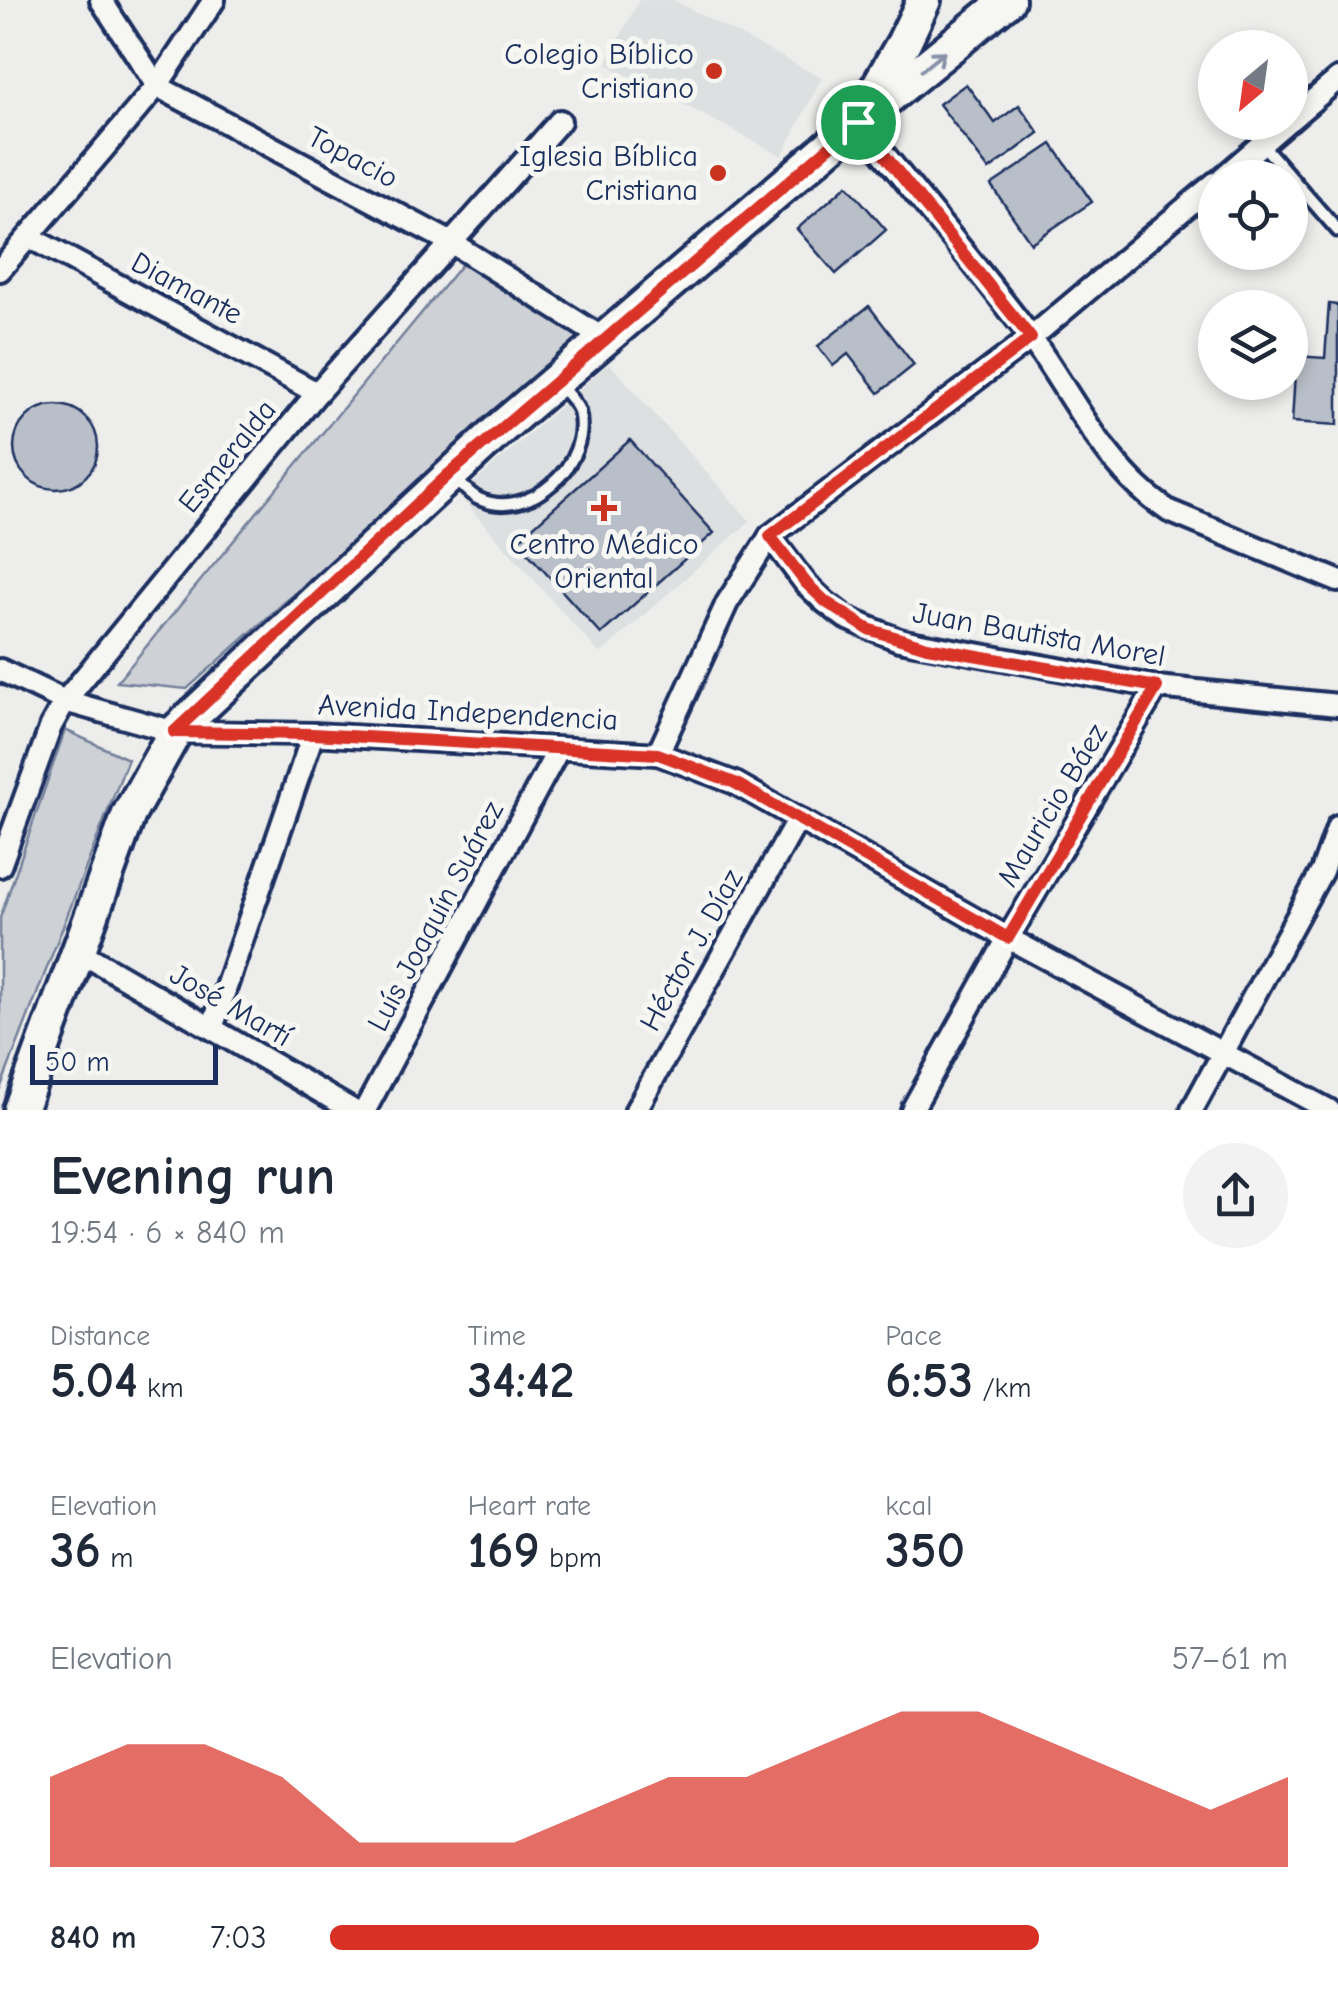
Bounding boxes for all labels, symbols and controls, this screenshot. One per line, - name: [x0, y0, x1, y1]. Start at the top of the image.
- north arrow: [1198, 30, 1308, 140]
- map controls: [1198, 30, 1308, 400]
- place label: Colegio Bíblico Cristiano: [504, 37, 694, 106]
- one-way arrow: [919, 50, 945, 72]
- marker: Colegio Bíblico Cristiano: [703, 60, 725, 82]
- pin: [816, 80, 901, 165]
- icon: arrive: [831, 95, 886, 150]
- street label: Topacio: [302, 119, 404, 196]
- place label: Iglesia Bíblica Cristiana: [519, 139, 698, 208]
- button: locate: [1198, 160, 1308, 270]
- marker: Iglesia Bíblica Cristiana: [707, 162, 729, 184]
- street label: Diamante: [125, 245, 248, 332]
- button: layers: [1198, 290, 1308, 400]
- street label: Esmeralda: [171, 393, 284, 520]
- marker: Centro Médico Oriental: [591, 495, 617, 521]
- place label: Centro Médico Oriental: [509, 527, 699, 596]
- street label: Juan Bautista Morel: [910, 595, 1168, 674]
- street label: Avenida Independencia: [317, 687, 619, 738]
- street label: Mauricio Báez: [990, 717, 1115, 893]
- street label: Luís Joaquín Suárez: [360, 795, 511, 1037]
- street label: Héctor J. Díaz: [633, 863, 750, 1037]
- street label: José Martí: [164, 957, 299, 1055]
- scale bar: [30, 1040, 218, 1084]
- text: 50 m: [45, 1046, 110, 1078]
- button: share: [1183, 1143, 1288, 1248]
- text: Evening run: [50, 1144, 335, 1208]
- text: 19:54 · 6 × 840 m: [50, 1214, 285, 1251]
- text: Distance: [50, 1320, 150, 1352]
- text: Time: [468, 1320, 526, 1352]
- text: Pace: [885, 1320, 942, 1352]
- text: 5.04: [50, 1352, 138, 1410]
- text: 34:42: [468, 1352, 574, 1410]
- text: 6:53: [885, 1352, 973, 1410]
- text: km: [138, 1372, 184, 1404]
- text: /km: [973, 1372, 1031, 1404]
- text: Elevation: [50, 1490, 157, 1522]
- text: Heart rate: [468, 1490, 591, 1522]
- text: kcal: [885, 1490, 932, 1522]
- text: 36: [50, 1522, 101, 1580]
- text: 169: [468, 1522, 540, 1580]
- text: 350: [885, 1522, 965, 1580]
- text: m: [101, 1542, 133, 1574]
- text: bpm: [540, 1542, 602, 1574]
- text: Elevation: [50, 1640, 173, 1677]
- text: 57–61 m: [1172, 1640, 1288, 1677]
- text: 840 m: [50, 1919, 137, 1956]
- text: 7:03: [210, 1919, 267, 1956]

